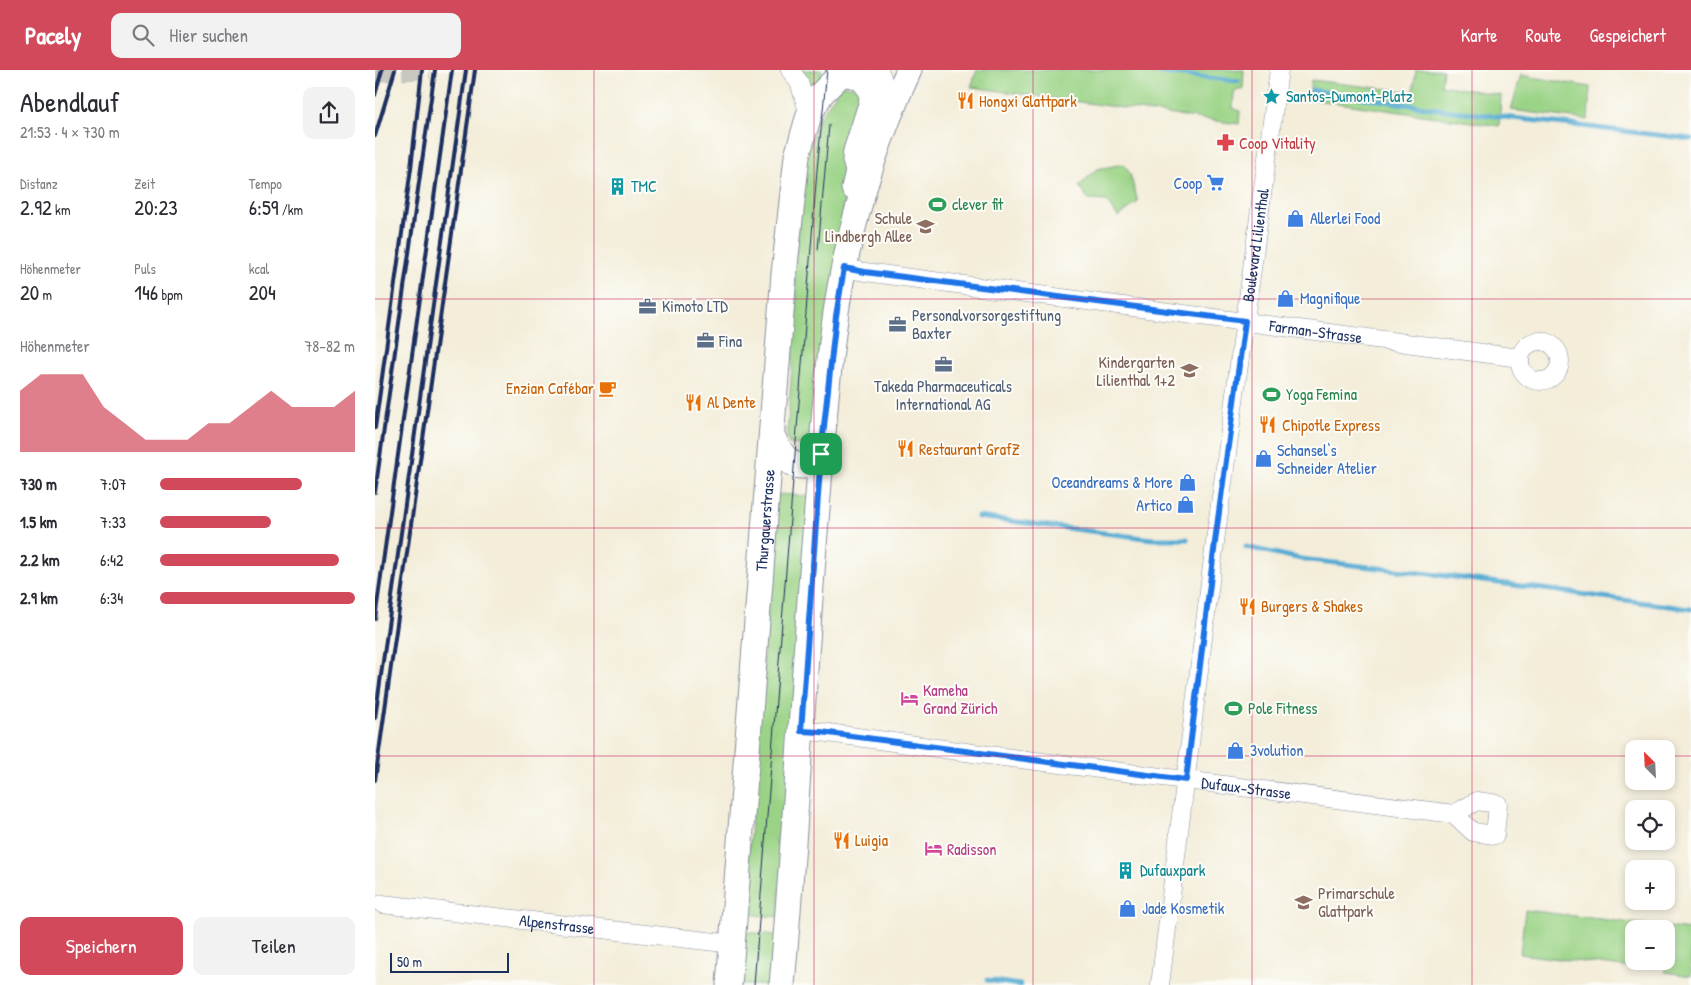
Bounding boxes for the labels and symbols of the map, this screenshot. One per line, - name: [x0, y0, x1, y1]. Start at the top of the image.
- place label: Santos-Dumont-Platz: [1286, 85, 1413, 107]
- place icon: Santos-Dumont-Platz: [1262, 86, 1282, 106]
- place label: Hongxi Glattpark: [979, 90, 1077, 112]
- restaurant icon: Hongxi Glattpark: [955, 91, 975, 111]
- place label: Coop Vitality: [1239, 132, 1316, 154]
- pharmacy icon: Coop Vitality: [1215, 133, 1235, 153]
- place label: Coop: [1173, 172, 1202, 194]
- supermarket icon: Coop: [1206, 173, 1226, 193]
- place label: TMC: [631, 175, 657, 197]
- building icon: TMC: [607, 176, 627, 196]
- street label: Boulevard Lilienthal: [1237, 186, 1274, 303]
- place label: clever fit: [952, 193, 1004, 215]
- sports icon: clever fit: [928, 194, 948, 214]
- place label: Schule Lindbergh Allee: [825, 207, 913, 247]
- place label: Allerlei Food: [1310, 207, 1380, 229]
- shop icon: Allerlei Food: [1286, 208, 1306, 228]
- school or university icon: Schule Lindbergh Allee: [916, 217, 936, 237]
- place label: Magnifique: [1300, 287, 1361, 309]
- shop icon: Magnifique: [1276, 288, 1296, 308]
- place label: Kimoto LTD: [662, 295, 728, 317]
- office icon: Kimoto LTD: [638, 296, 658, 316]
- place label: Personalvorsorgestiftung Baxter: [912, 304, 1061, 344]
- office icon: Personalvorsorgestiftung Baxter: [888, 314, 908, 334]
- street label: Farman-Strasse: [1267, 314, 1364, 348]
- place label: Fina: [718, 330, 742, 352]
- office icon: Fina: [695, 331, 715, 351]
- place label: Kindergarten Lilienthal 1+2: [1097, 351, 1176, 391]
- office icon: Takeda Pharmaceuticals International AG: [933, 355, 953, 375]
- school or university icon: Kindergarten Lilienthal 1+2: [1179, 361, 1199, 381]
- place label: Takeda Pharmaceuticals International AG: [874, 375, 1012, 415]
- place label: Enzian Cafébar: [506, 377, 594, 399]
- cafe icon: Enzian Cafébar: [598, 378, 618, 398]
- place label: Yoga Femina: [1286, 383, 1357, 405]
- sports icon: Yoga Femina: [1262, 384, 1282, 404]
- place label: Al Dente: [707, 391, 756, 413]
- restaurant icon: Al Dente: [683, 392, 703, 412]
- place label: Chipotle Express: [1282, 414, 1380, 436]
- restaurant icon: Chipotle Express: [1258, 415, 1278, 435]
- pin: [800, 433, 842, 475]
- place label: Restaurant GrafZ: [919, 438, 1020, 460]
- restaurant icon: Restaurant GrafZ: [895, 439, 915, 459]
- place label: Schansel‘s Schneider Atelier: [1277, 439, 1377, 479]
- shop icon: Schansel‘s Schneider Atelier: [1253, 449, 1273, 469]
- street label: Thurgauerstrasse: [750, 468, 780, 572]
- place label: Oceandreams & More: [1052, 471, 1174, 493]
- shop icon: Oceandreams & More: [1177, 472, 1197, 492]
- place label: Artico: [1136, 494, 1173, 516]
- shop icon: Artico: [1176, 495, 1196, 515]
- place label: Burgers & Shakes: [1261, 595, 1363, 617]
- restaurant icon: Burgers & Shakes: [1237, 596, 1257, 616]
- place label: Kameha Grand Zürich: [923, 679, 998, 719]
- hotel icon: Kameha Grand Zürich: [899, 689, 919, 709]
- place label: Pole Fitness: [1248, 697, 1317, 719]
- sports icon: Pole Fitness: [1224, 698, 1244, 718]
- place label: 3volution: [1250, 739, 1303, 761]
- shop icon: 3volution: [1226, 740, 1246, 760]
- north arrow: [1625, 740, 1675, 790]
- street label: Dufaux-Strasse: [1200, 771, 1293, 804]
- place label: Luigia: [855, 829, 888, 851]
- restaurant icon: Luigia: [831, 830, 851, 850]
- place label: Radisson: [947, 838, 996, 860]
- hotel icon: Radisson: [923, 839, 943, 859]
- place label: Dufauxpark: [1140, 859, 1206, 881]
- building icon: Dufauxpark: [1116, 860, 1136, 880]
- place label: Primarschule Glattpark: [1318, 882, 1395, 922]
- school or university icon: Primarschule Glattpark: [1294, 892, 1314, 912]
- place label: Jade Kosmetik: [1142, 897, 1225, 919]
- shop icon: Jade Kosmetik: [1118, 898, 1138, 918]
- street label: Alpenstrasse: [518, 909, 596, 939]
- scale bar: [390, 950, 509, 973]

